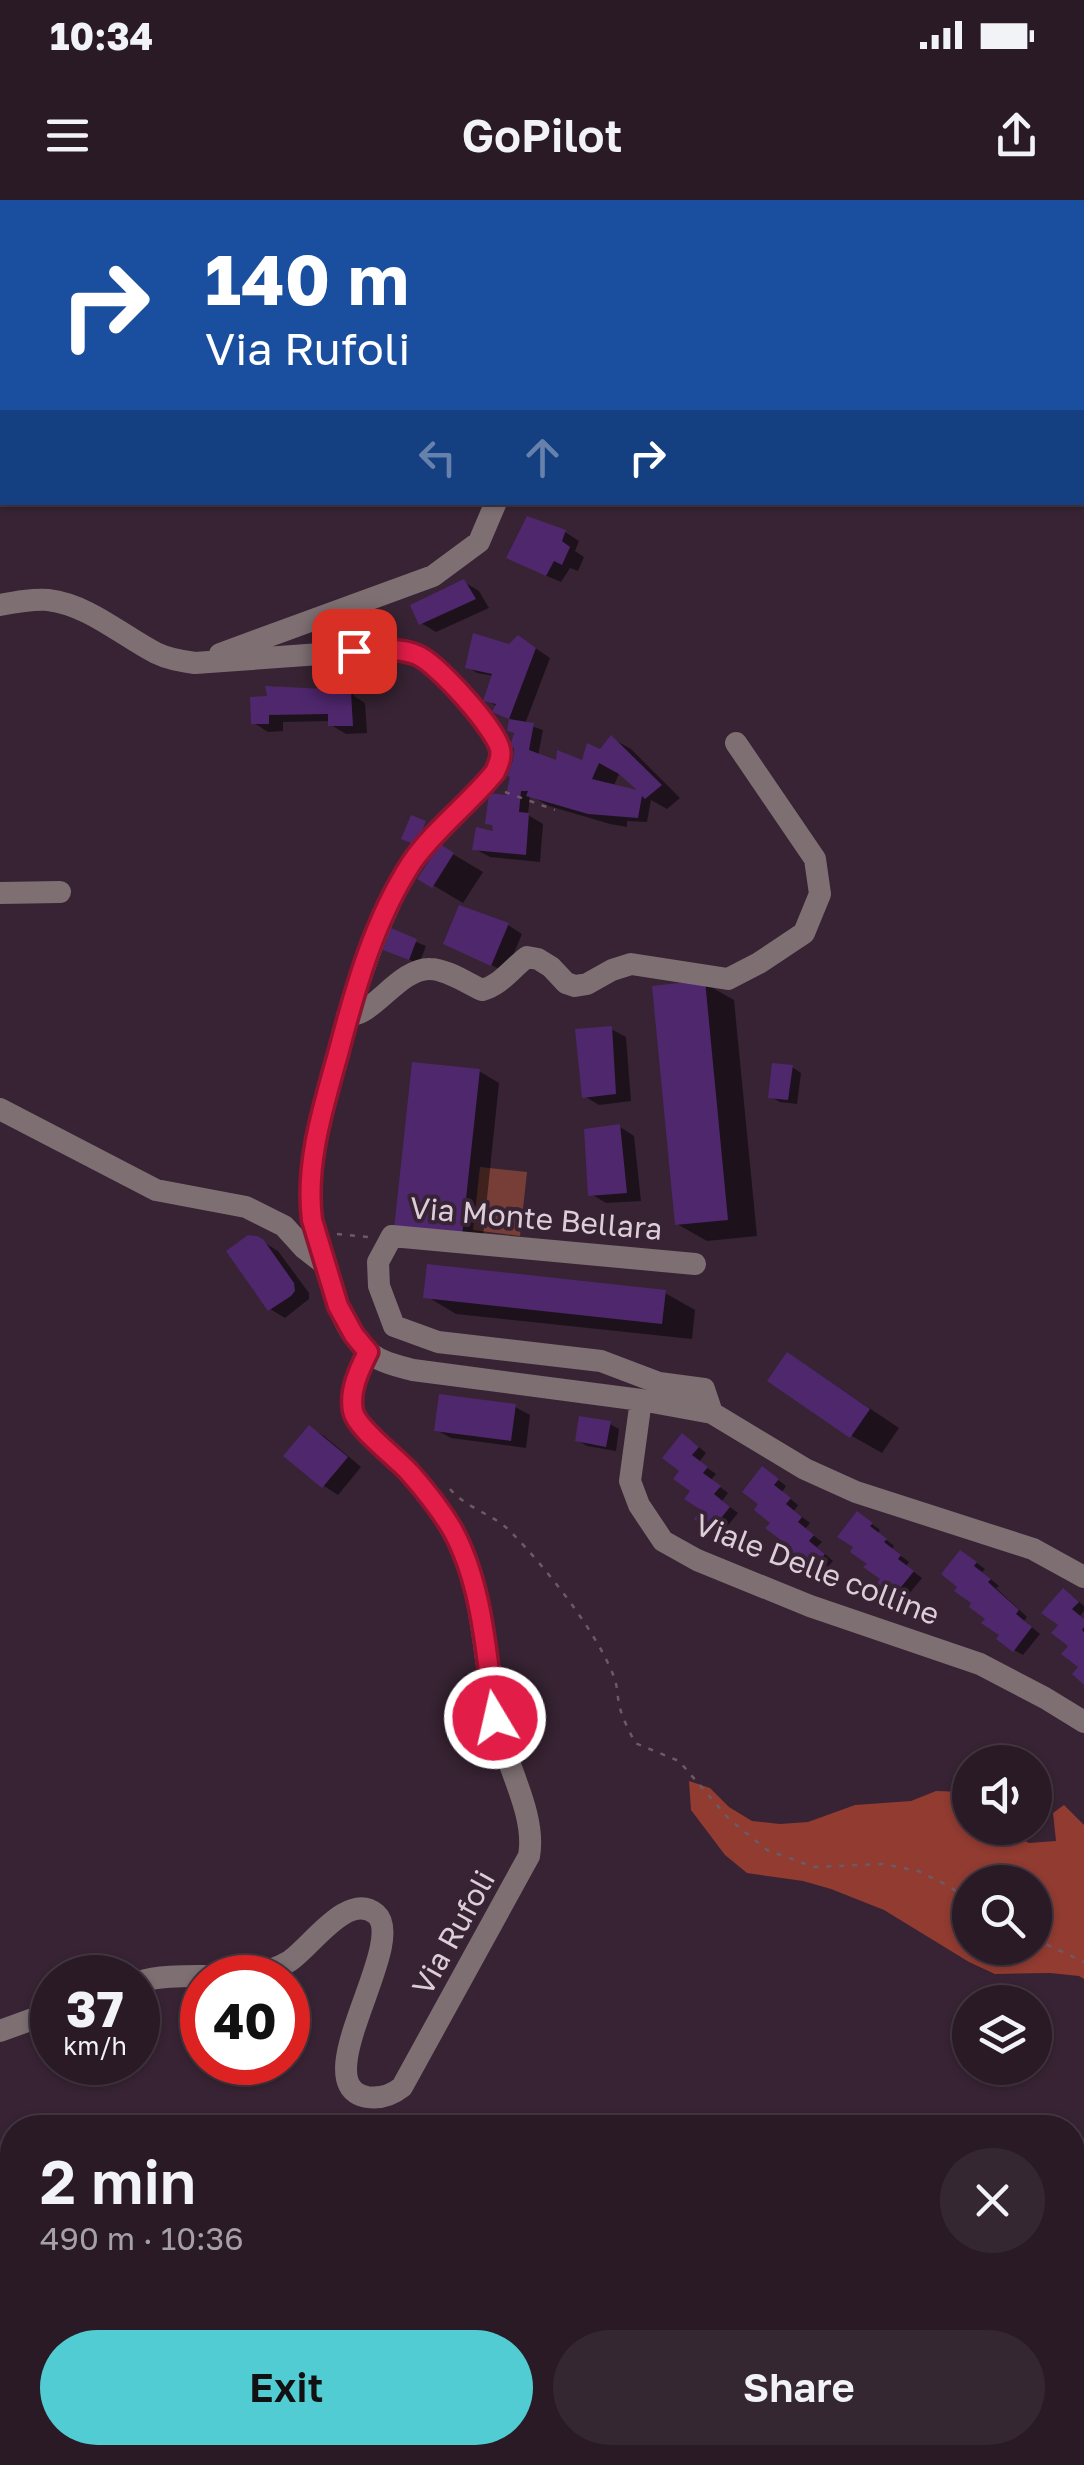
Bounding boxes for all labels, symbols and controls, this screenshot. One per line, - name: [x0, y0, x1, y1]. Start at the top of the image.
- text: 10:34: [50, 13, 153, 58]
- icon: menu: [40, 108, 95, 163]
- text: GoPilot: [461, 108, 623, 162]
- icon: share: [989, 108, 1044, 163]
- text: 140 m: [205, 236, 409, 320]
- icon: right: [40, 240, 170, 370]
- text: Via Rufoli: [205, 321, 410, 375]
- icon: left: [410, 430, 465, 485]
- icon: ahead: [515, 430, 570, 485]
- icon: right: [620, 430, 675, 485]
- pin: [312, 609, 397, 694]
- icon: arrive: [327, 624, 382, 679]
- street label: Via Monte Bellara: [408, 1189, 664, 1247]
- street label: Viale Delle colline: [690, 1506, 945, 1632]
- position arrow: [443, 1666, 547, 1770]
- map controls: [952, 1745, 1052, 2085]
- button: sound: [952, 1745, 1052, 1845]
- street label: Via Rufoli: [404, 1864, 502, 2001]
- button: search: [952, 1865, 1052, 1965]
- speed limit sign: 40: [180, 1955, 310, 2085]
- text: 37: [66, 1978, 124, 2038]
- button: layers: [952, 1985, 1052, 2085]
- text: km/h: [63, 2030, 127, 2061]
- text: 2 min: [40, 2145, 196, 2217]
- button: close: [940, 2148, 1045, 2253]
- text: 490 m · 10:36: [40, 2219, 244, 2257]
- button: Exit: [40, 2330, 533, 2445]
- button: Share: [553, 2330, 1045, 2445]

